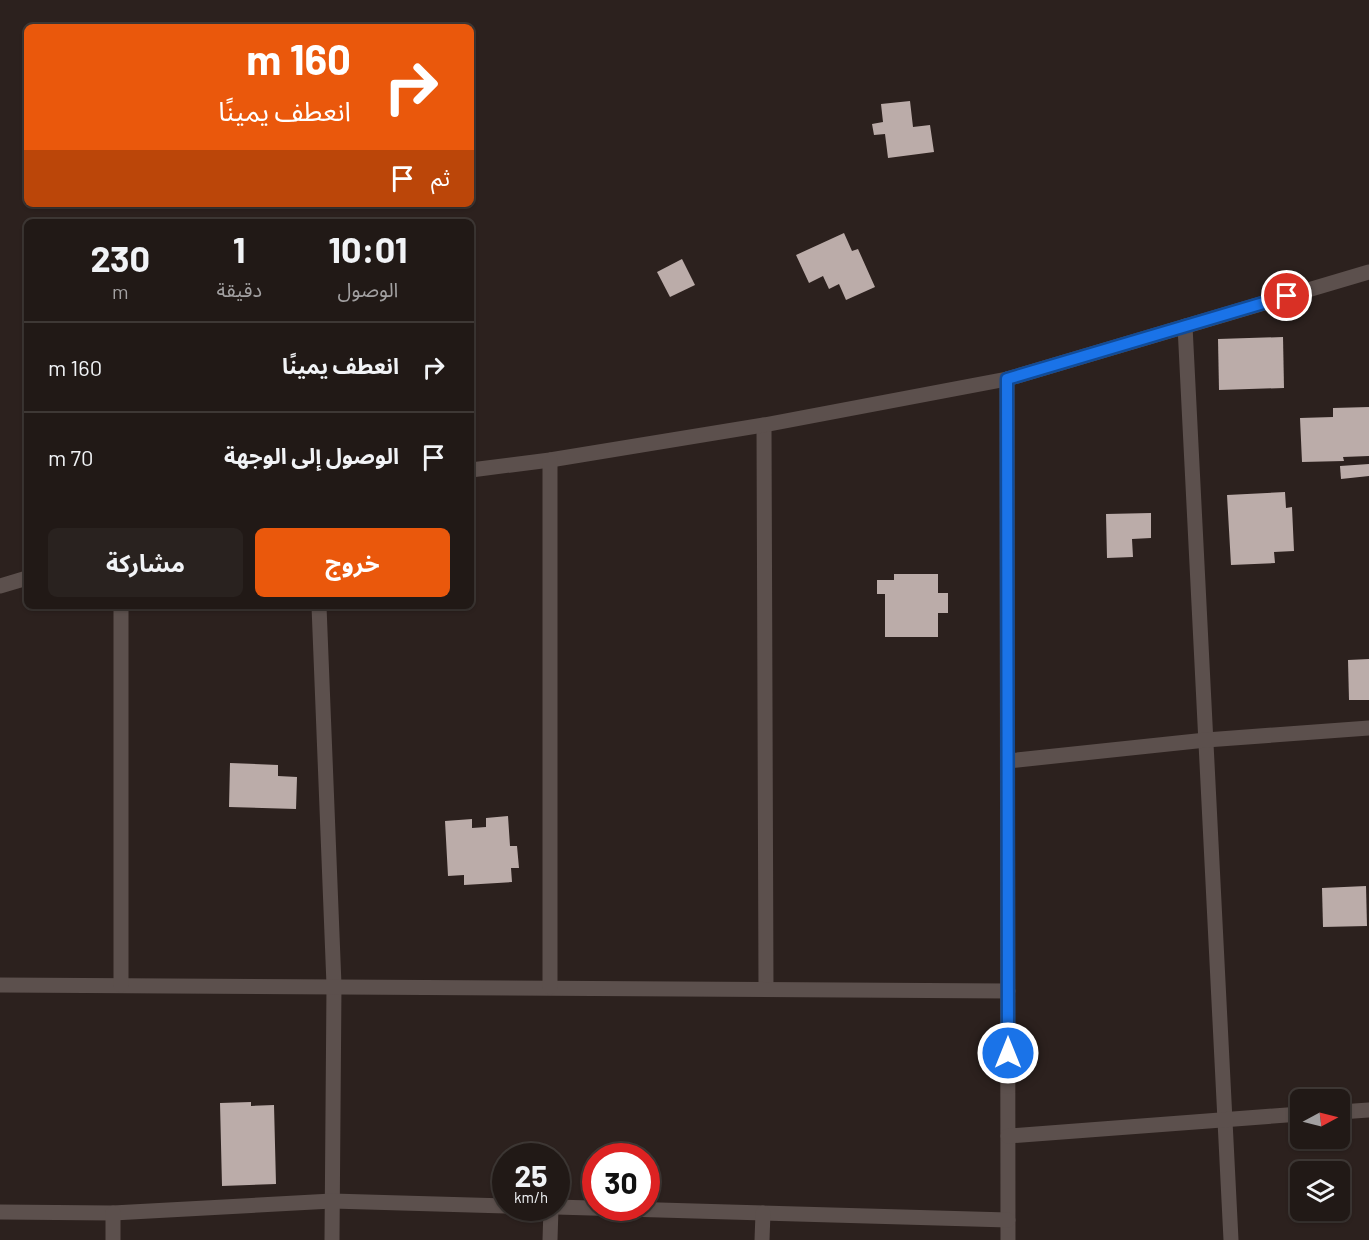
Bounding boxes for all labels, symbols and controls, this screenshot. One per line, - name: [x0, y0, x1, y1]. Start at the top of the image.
- text: 160 m: [246, 33, 351, 83]
- icon: right: [372, 48, 450, 126]
- text: انعطف يمينًا: [218, 94, 351, 126]
- icon: arrive: [386, 162, 419, 195]
- text: ثم: [431, 164, 450, 190]
- text: 1: [233, 227, 246, 270]
- text: 10:01: [328, 227, 408, 270]
- text: 230: [90, 236, 150, 279]
- pin: [1261, 270, 1312, 321]
- text: دقيقة: [216, 277, 262, 301]
- text: الوصول: [338, 277, 398, 301]
- text: m: [112, 279, 128, 303]
- icon: arrive: [1270, 279, 1303, 312]
- icon: right: [417, 351, 450, 384]
- text: انعطف يمينًا: [282, 352, 399, 378]
- text: 160 m: [48, 354, 102, 380]
- icon: arrive: [417, 441, 450, 474]
- text: الوصول إلى الوجهة: [224, 442, 399, 468]
- text: 70 m: [48, 444, 93, 470]
- button: مشاركة: [48, 528, 243, 597]
- button: خروج: [255, 528, 450, 597]
- position arrow: [976, 1021, 1040, 1085]
- north arrow: [1290, 1089, 1350, 1149]
- map controls: [1290, 1089, 1350, 1221]
- speed limit sign: 30: [582, 1143, 660, 1221]
- text: 25: [515, 1157, 547, 1193]
- button: layers: [1290, 1161, 1350, 1221]
- text: km/h: [514, 1188, 548, 1206]

